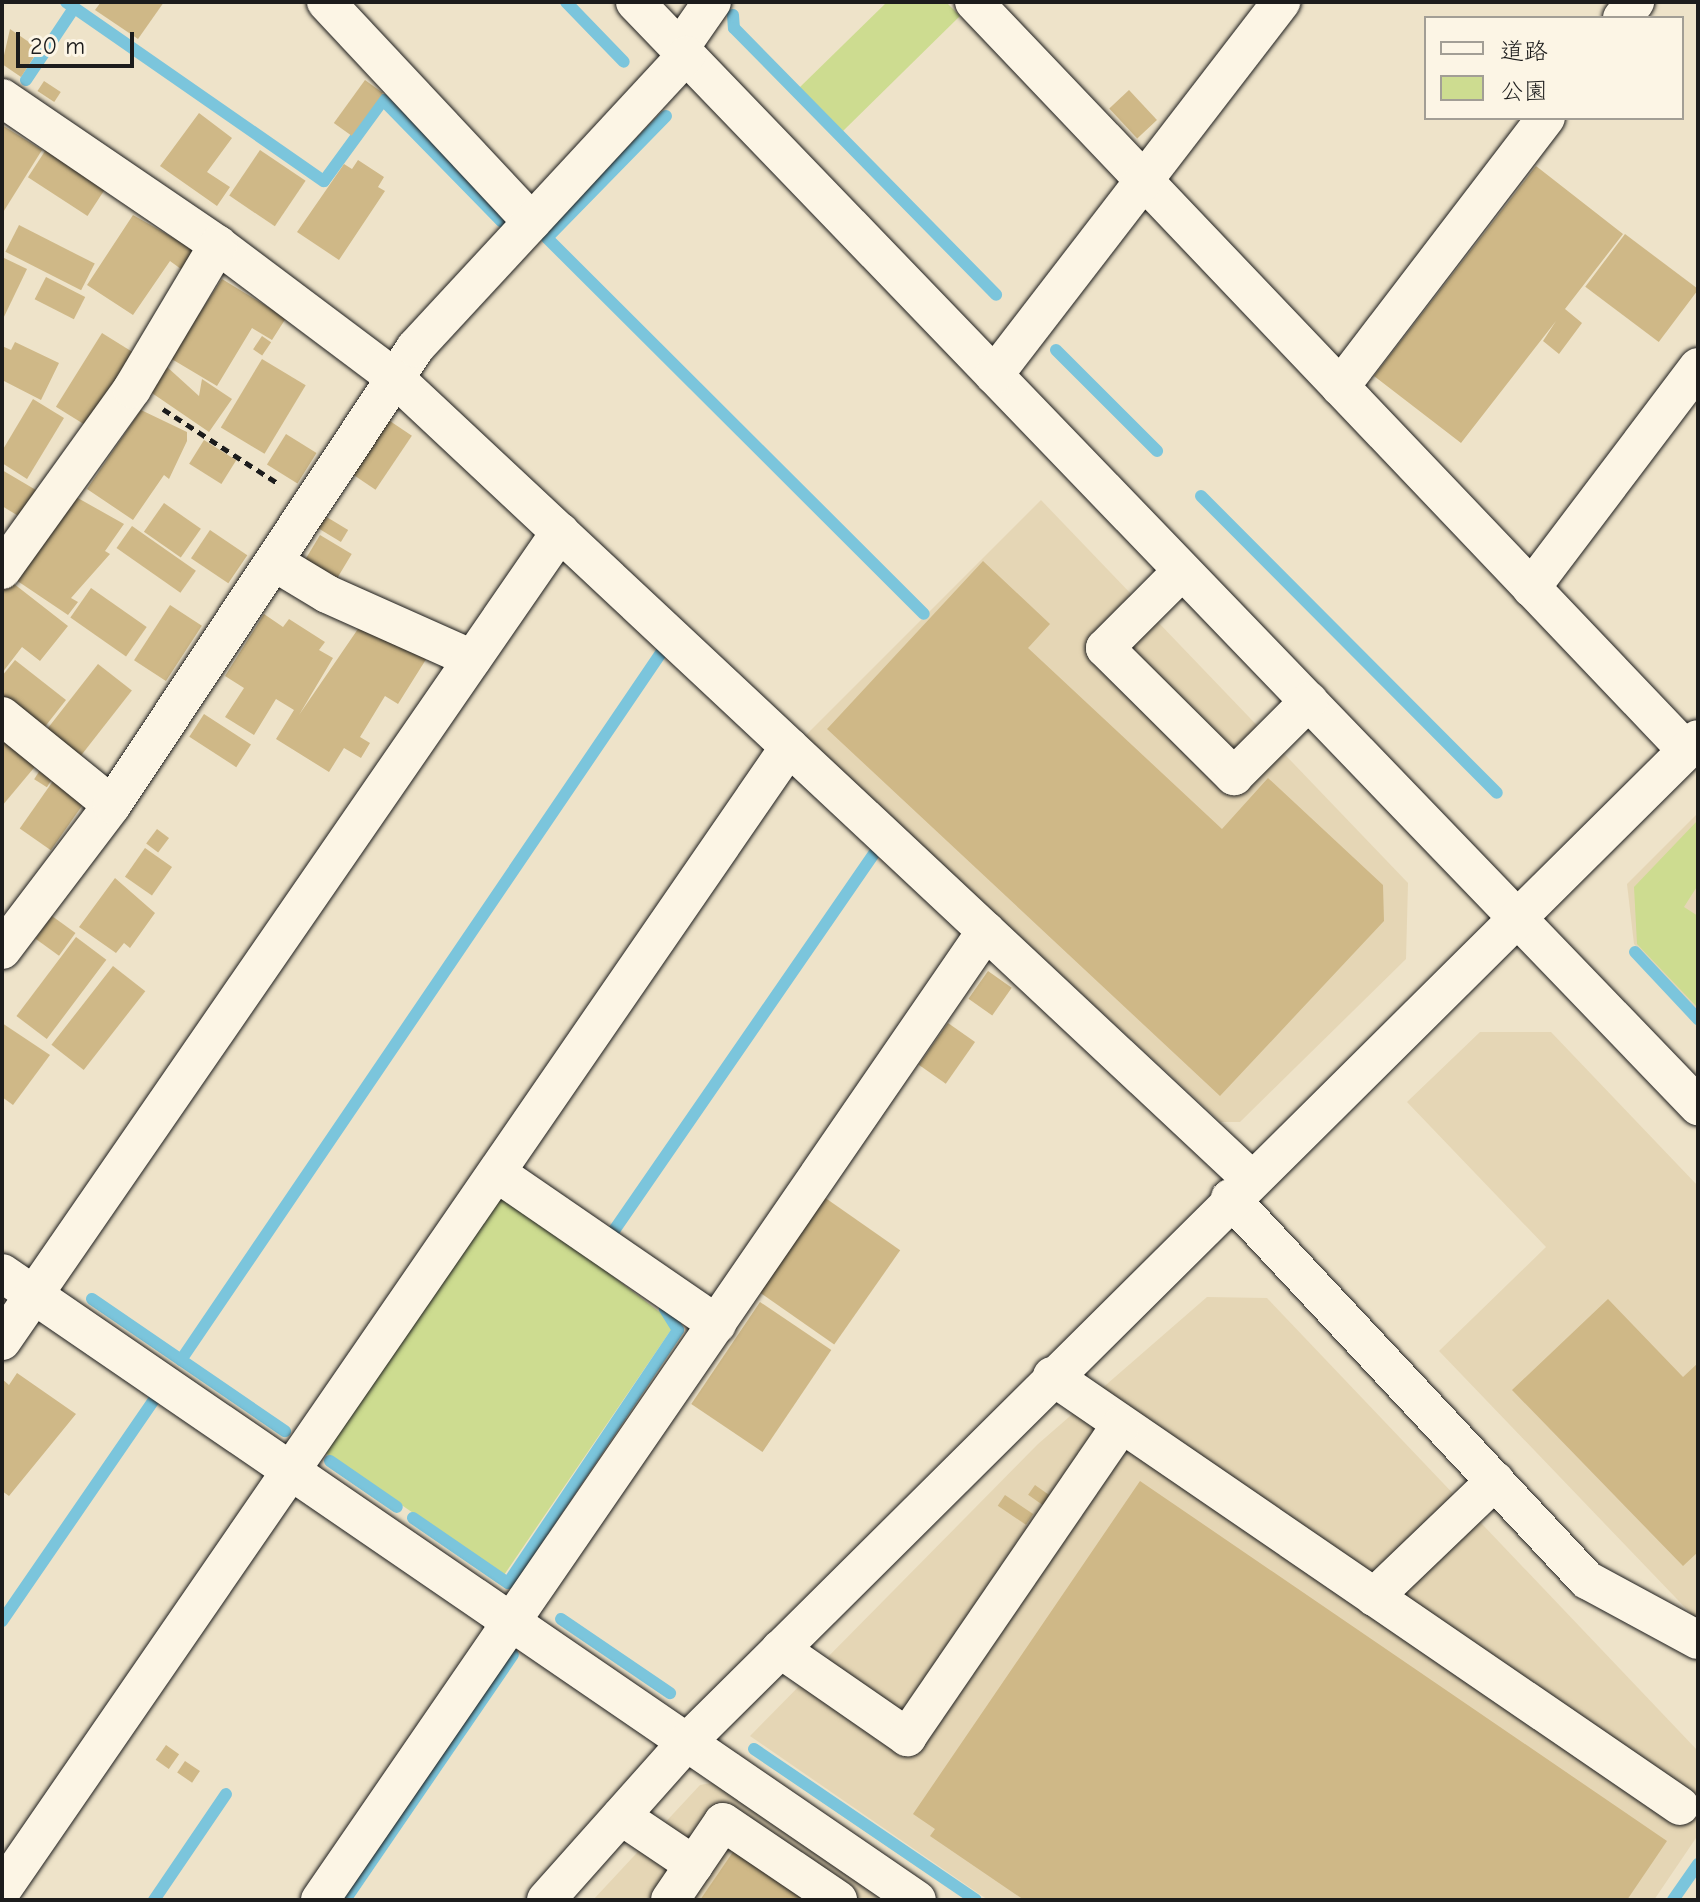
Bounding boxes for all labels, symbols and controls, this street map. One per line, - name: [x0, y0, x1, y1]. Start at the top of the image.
- scale bar: [20, 16, 138, 66]
- legend: [1424, 16, 1684, 120]
- text: 20 m: [30, 32, 85, 60]
- text: 道路: [1500, 37, 1548, 65]
- text: 公園: [1500, 77, 1548, 105]

